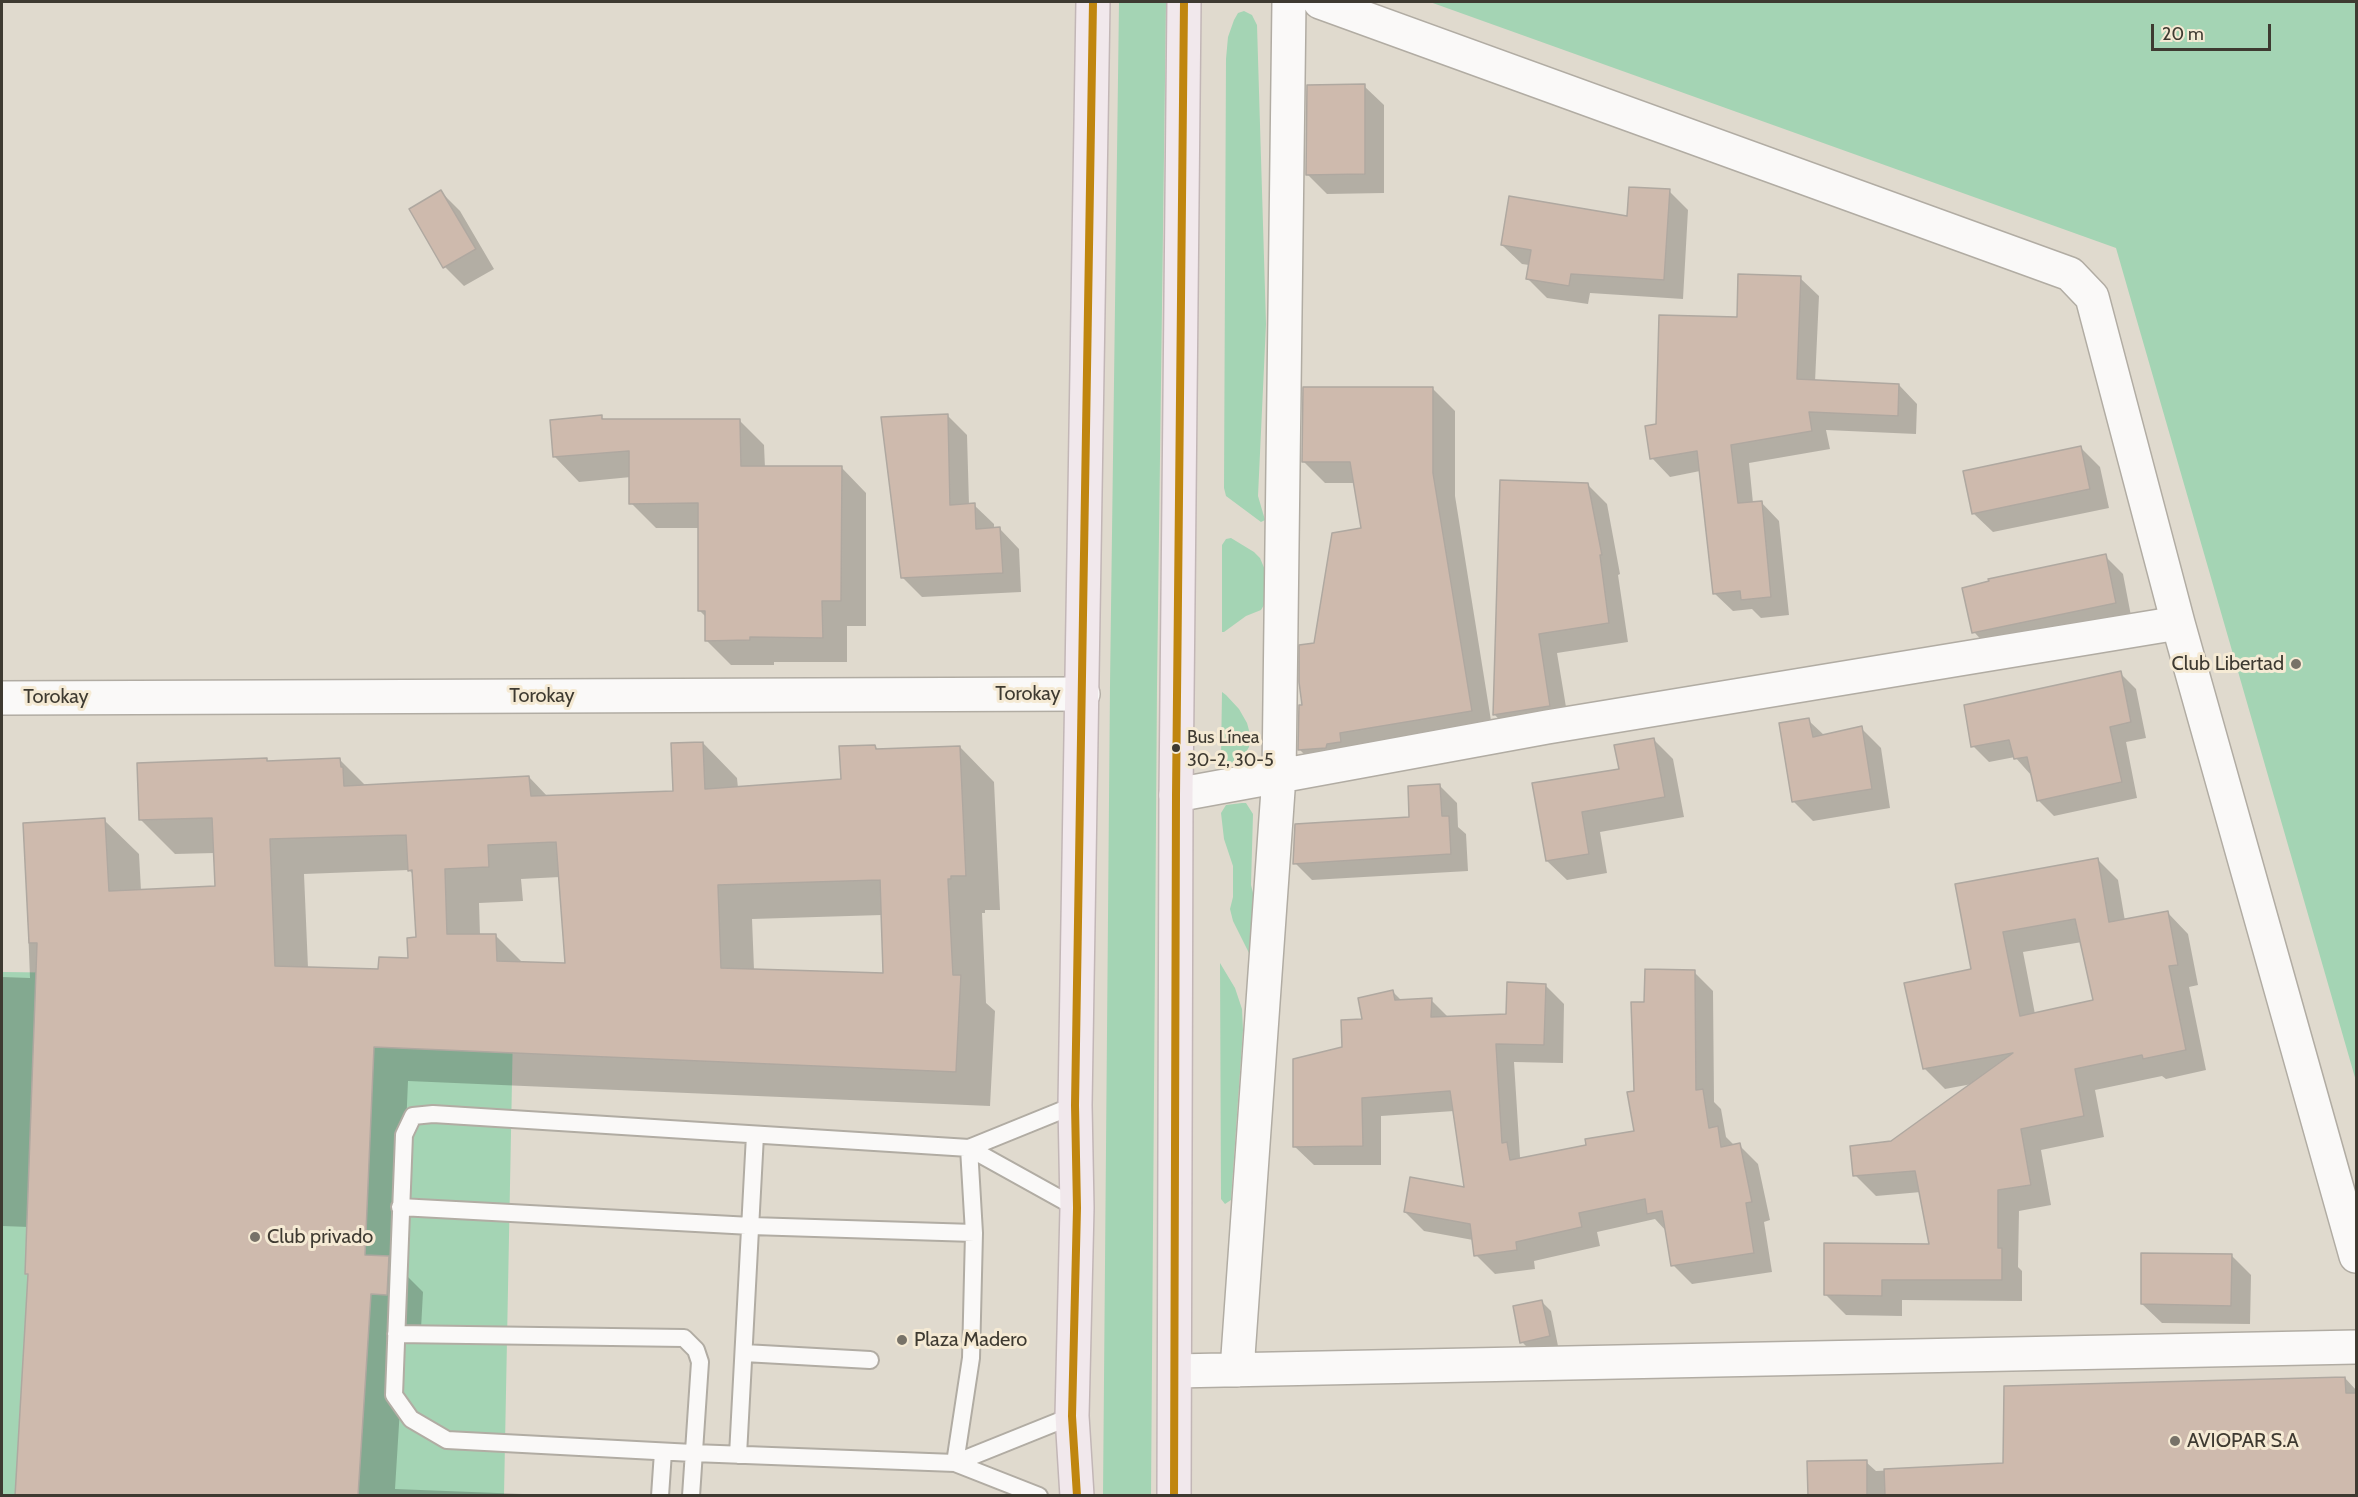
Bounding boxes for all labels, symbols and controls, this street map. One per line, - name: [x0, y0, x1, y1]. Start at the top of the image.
- scale bar: [2154, 12, 2274, 50]
- text: 20 m: [2162, 23, 2204, 45]
- place label: Club Libertad: [2172, 652, 2284, 676]
- marker: Club Libertad: [2289, 657, 2303, 671]
- street label: Torokay: [995, 682, 1061, 706]
- street label: Torokay: [509, 684, 575, 708]
- street label: Torokay: [23, 685, 89, 709]
- place label: Bus Línea 30-2, 30-5: [1187, 727, 1274, 770]
- marker: Bus Línea 30-2, 30-5: [1170, 742, 1182, 754]
- place label: Club privado: [267, 1225, 373, 1249]
- marker: Club privado: [248, 1230, 262, 1244]
- place label: Plaza Madero: [914, 1328, 1027, 1352]
- marker: Plaza Madero: [895, 1333, 909, 1347]
- place label: AVIOPAR S.A: [2187, 1429, 2299, 1453]
- marker: AVIOPAR S.A: [2168, 1434, 2182, 1448]

